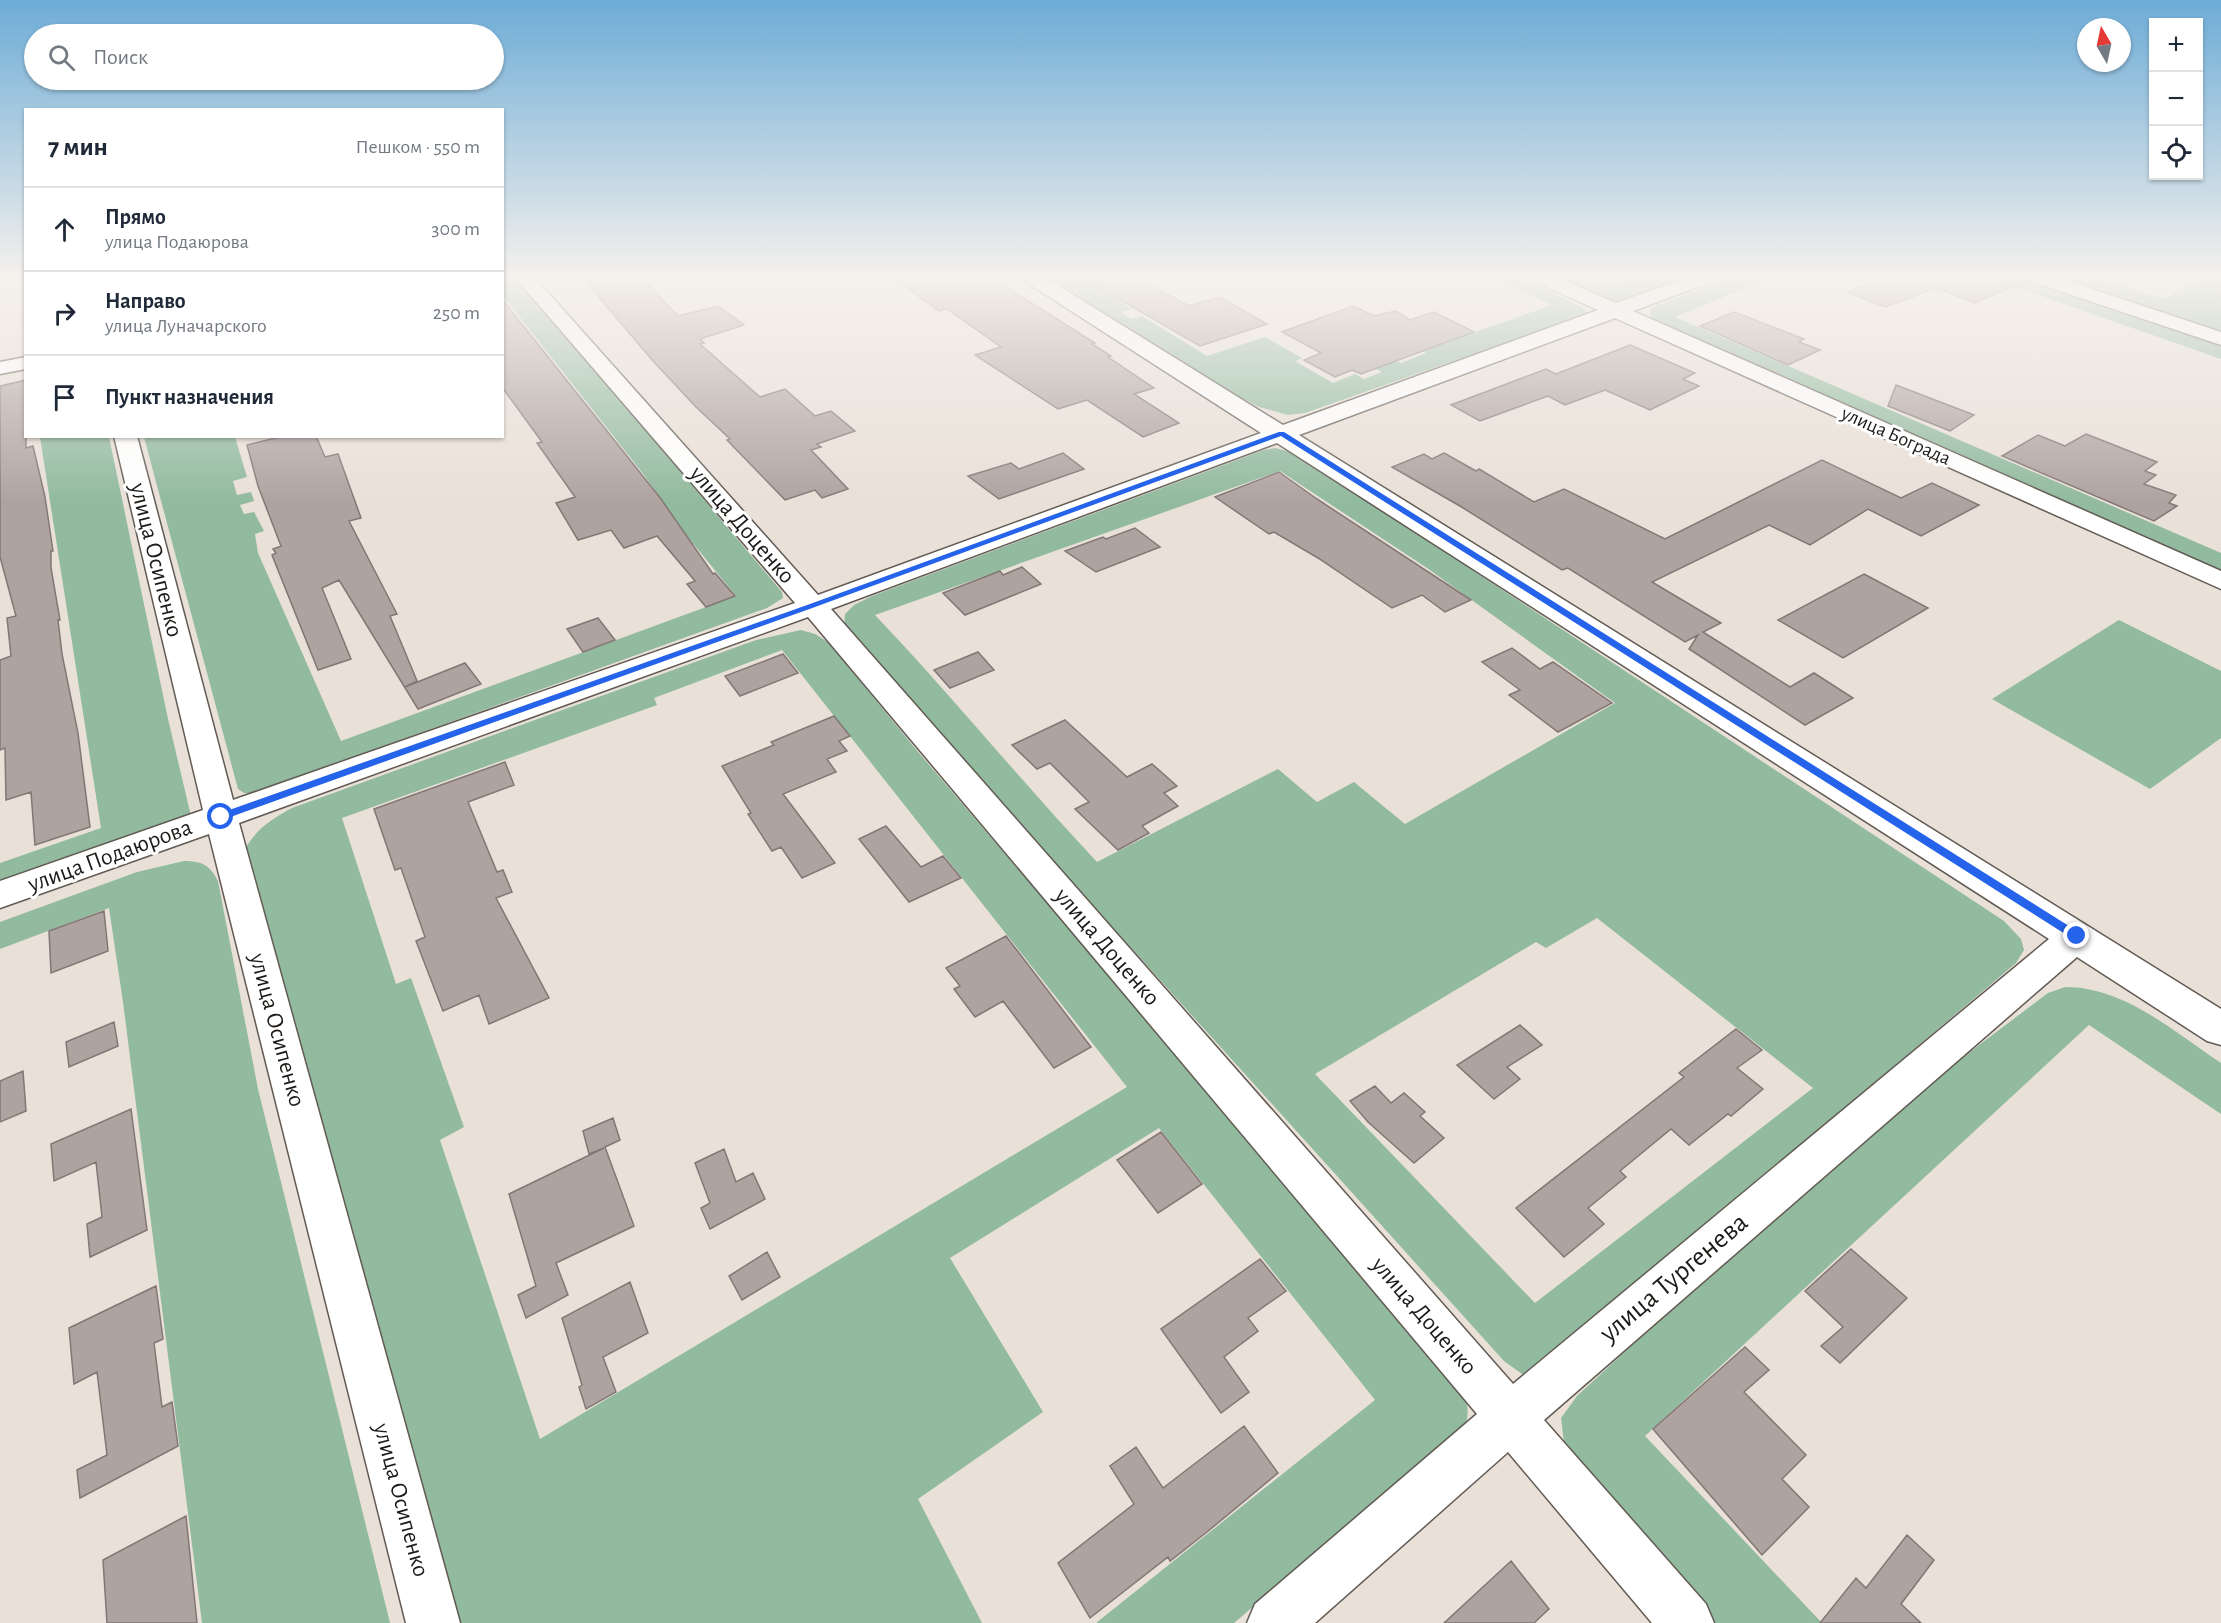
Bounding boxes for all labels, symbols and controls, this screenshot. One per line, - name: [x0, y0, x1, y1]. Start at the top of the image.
- north arrow: [2077, 18, 2131, 72]
- map controls: [2149, 18, 2203, 180]
- button: +: [2149, 18, 2203, 72]
- search box: [24, 24, 504, 90]
- icon: search: [45, 41, 78, 74]
- text: Поиск: [93, 46, 148, 68]
- button: −: [2149, 72, 2203, 126]
- button: locate: [2149, 126, 2203, 180]
- text: 7 мин: [48, 134, 108, 160]
- text: Пешком · 550 m: [356, 137, 480, 157]
- text: Прямо: [105, 206, 166, 228]
- icon: ahead: [48, 213, 81, 246]
- text: 300 m: [431, 219, 480, 239]
- text: улица Подаюрова: [105, 232, 249, 252]
- text: Направо: [105, 290, 186, 312]
- icon: right: [48, 297, 81, 330]
- text: 250 m: [433, 303, 480, 323]
- text: улица Луначарского: [105, 316, 267, 336]
- icon: arrive: [48, 381, 81, 414]
- text: Пункт назначения: [105, 386, 274, 408]
- street label: улица Бограда: [1837, 403, 1954, 469]
- street label: улица Доценко: [684, 461, 799, 588]
- street label: улица Осипенко: [125, 480, 187, 639]
- route start: [207, 803, 233, 829]
- street label: улица Подаюрова: [24, 815, 195, 897]
- street label: улица Доценко: [1049, 883, 1164, 1010]
- route end: [2063, 922, 2089, 948]
- street label: улица Осипенко: [245, 950, 309, 1109]
- street label: улица Тургенева: [1594, 1208, 1754, 1349]
- street label: улица Доценко: [1366, 1252, 1481, 1379]
- street label: улица Осипенко: [369, 1420, 433, 1579]

